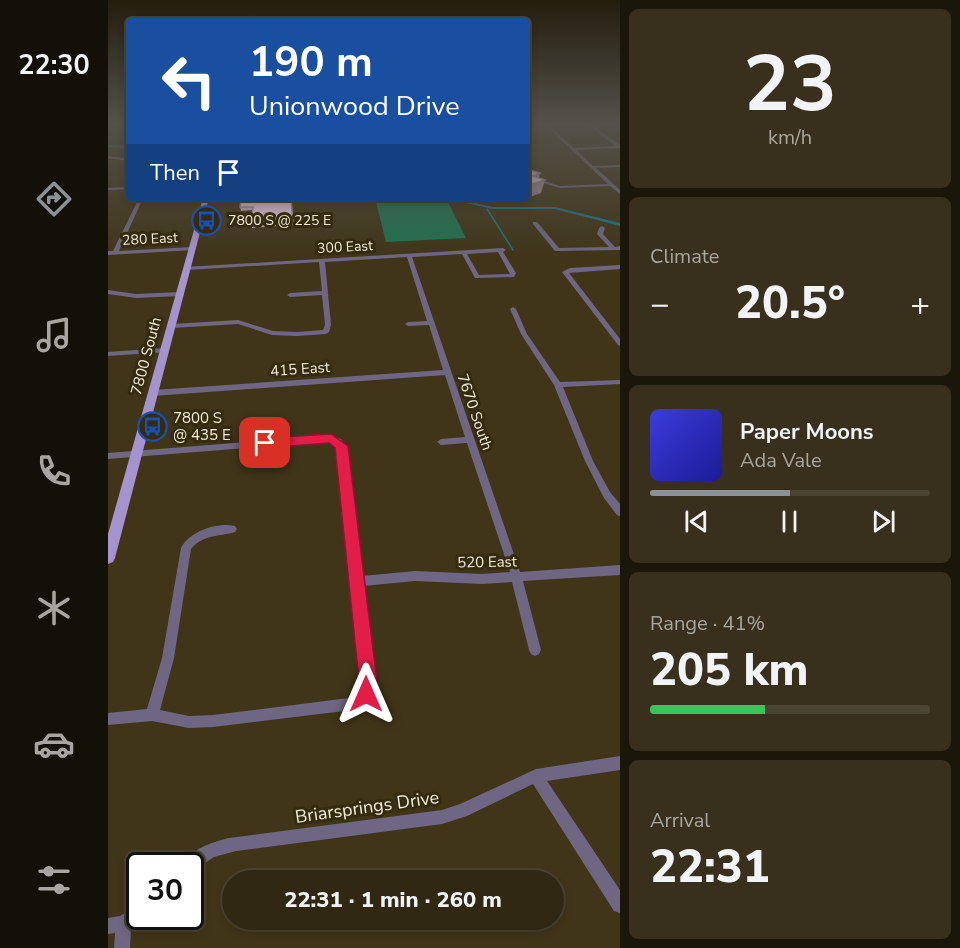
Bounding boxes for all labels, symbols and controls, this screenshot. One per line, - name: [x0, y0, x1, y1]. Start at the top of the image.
- text: 23: [743, 31, 837, 138]
- text: 190 m: [249, 34, 373, 91]
- icon: left: [150, 42, 228, 120]
- text: 22:30: [18, 47, 90, 84]
- text: Unionwood Drive: [249, 88, 460, 125]
- text: km/h: [768, 124, 812, 151]
- icon: arrive: [212, 156, 245, 189]
- text: Then: [150, 158, 200, 188]
- icon: directions: [33, 178, 75, 220]
- bus stop icon: 7800 S @ 225 E: [191, 204, 223, 236]
- place label: 7800 S @ 225 E: [228, 211, 331, 230]
- street label: 280 East: [122, 228, 178, 250]
- street label: 300 East: [317, 236, 373, 258]
- text: Climate: [650, 243, 719, 270]
- text: 20.5°: [735, 273, 845, 334]
- text: −: [650, 282, 670, 327]
- text: +: [910, 282, 930, 327]
- icon: music: [33, 314, 75, 356]
- street label: 7800 South: [126, 315, 166, 397]
- street label: 415 East: [269, 357, 331, 381]
- street label: 7670 South: [453, 371, 497, 453]
- place label: 7800 S @ 435 E: [173, 408, 231, 445]
- bus stop icon: 7800 S @ 435 E: [136, 411, 168, 443]
- pin: [239, 417, 290, 468]
- text: Paper Moons: [740, 417, 874, 447]
- icon: arrive: [248, 426, 281, 459]
- text: Ada Vale: [740, 447, 822, 474]
- icon: phone: [33, 450, 75, 492]
- icon: previous: [680, 505, 713, 538]
- icon: pause: [773, 505, 806, 538]
- icon: next: [867, 505, 900, 538]
- street label: 520 East: [457, 551, 518, 573]
- icon: climate: [33, 587, 75, 629]
- text: Range · 41%: [650, 610, 765, 637]
- text: 205 km: [650, 640, 809, 701]
- position arrow: [334, 662, 398, 726]
- icon: car: [33, 723, 75, 765]
- street label: Briarsprings Drive: [293, 785, 441, 829]
- text: Arrival: [650, 807, 710, 834]
- text: 22:31: [650, 837, 770, 898]
- speed limit sign: 30: [126, 852, 204, 930]
- icon: filters: [33, 859, 75, 901]
- text: 22:31 · 1 min · 260 m: [284, 885, 502, 915]

